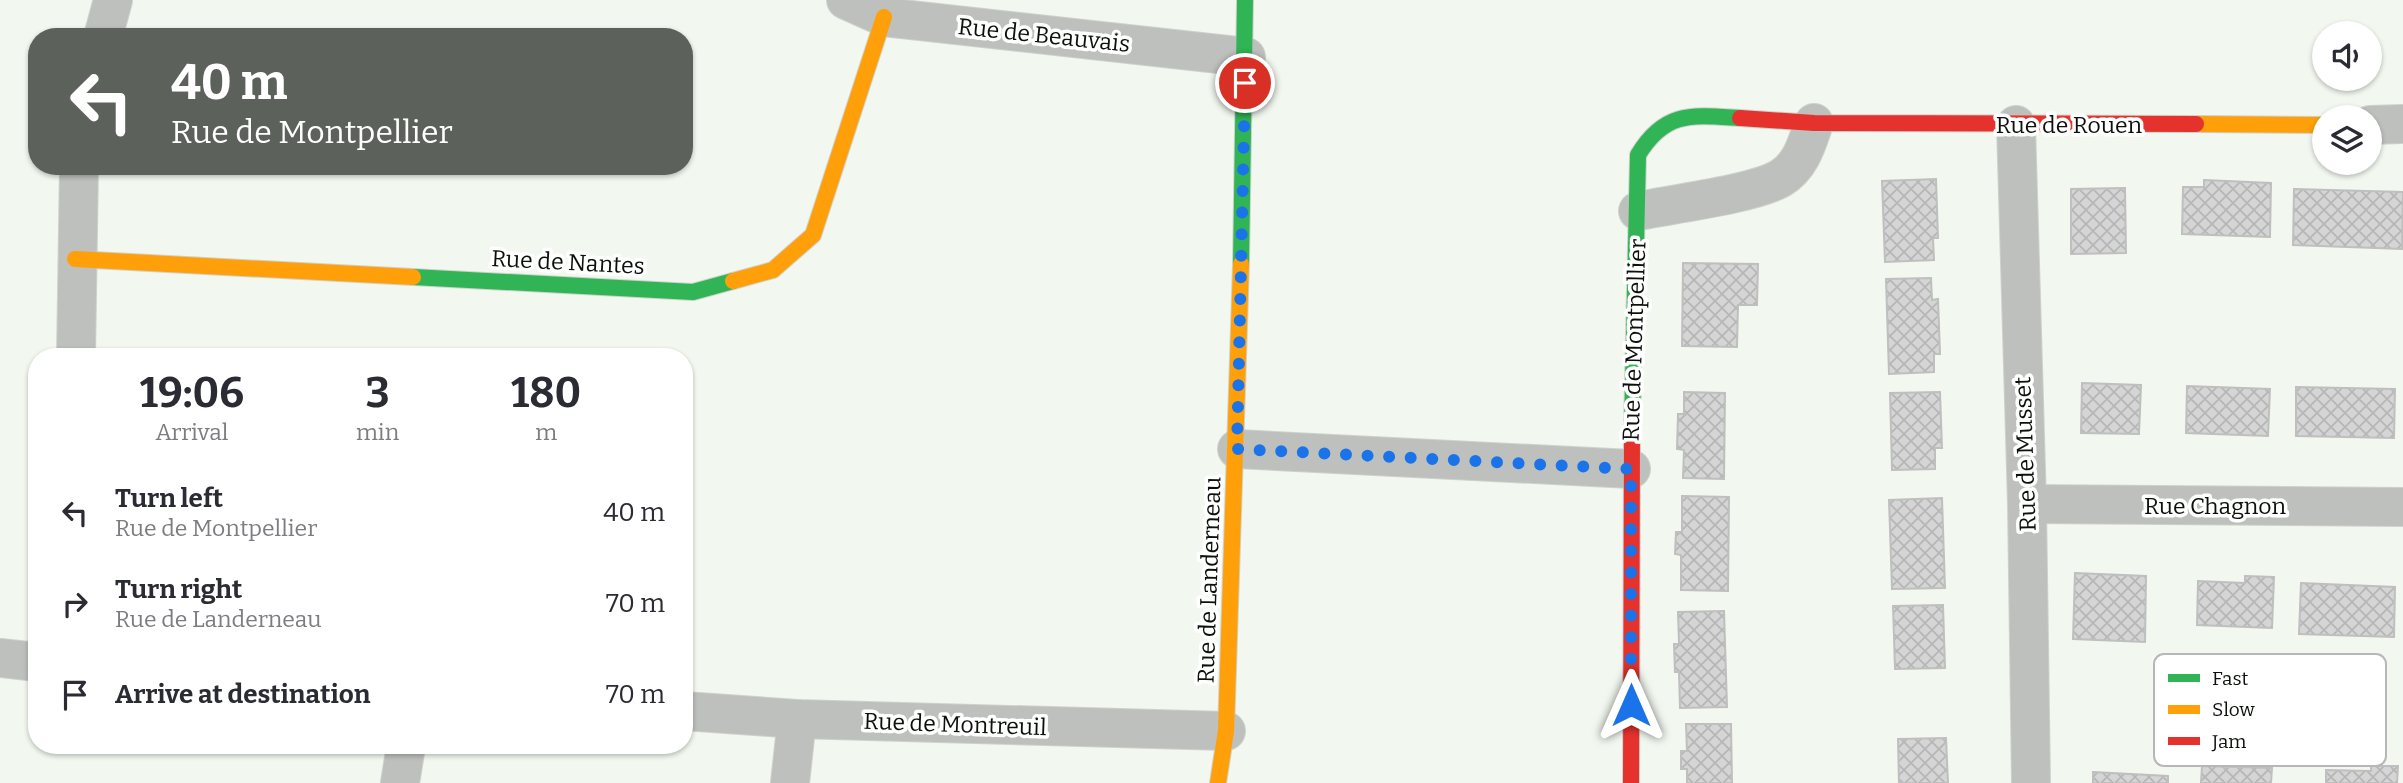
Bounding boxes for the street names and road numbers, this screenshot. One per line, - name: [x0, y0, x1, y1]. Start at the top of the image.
- street label: Rue de Beauvais: [957, 12, 1131, 58]
- street label: Rue de Rouen: [1996, 111, 2143, 139]
- street label: Rue de Montpellier: [1616, 238, 1652, 442]
- street label: Rue de Nantes: [491, 244, 645, 280]
- street label: Rue de Musset: [2008, 376, 2042, 532]
- street label: Rue de Landerneau: [1191, 476, 1227, 684]
- street label: Rue Chagnon: [2144, 492, 2287, 520]
- street label: Rue de Montreuil: [863, 707, 1047, 741]

